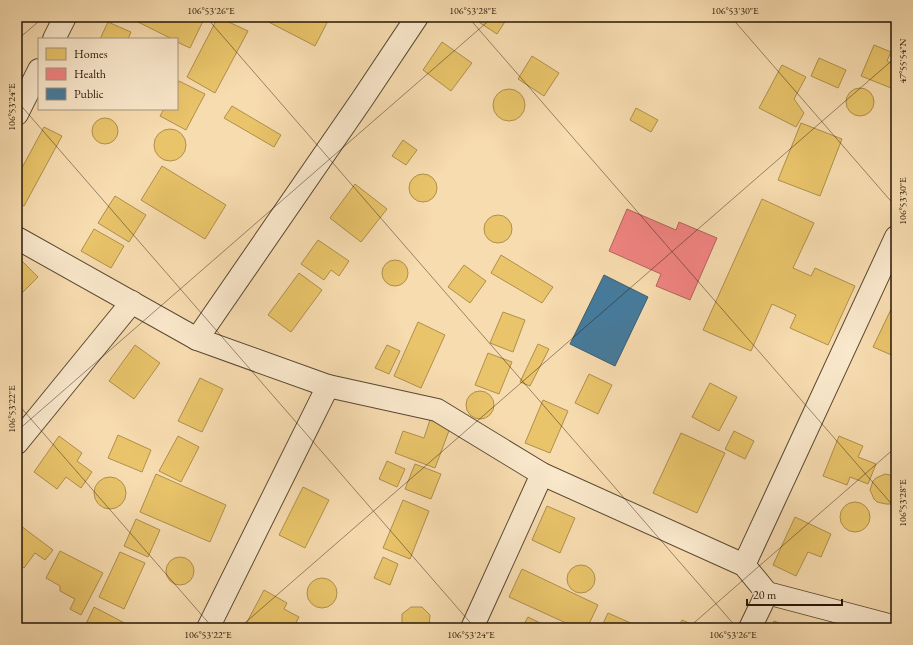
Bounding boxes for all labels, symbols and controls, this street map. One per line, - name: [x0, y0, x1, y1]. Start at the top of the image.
- text: 106°53'26"E: [187, 4, 235, 17]
- text: 106°53'28"E: [449, 4, 497, 17]
- text: 106°53'30"E: [711, 4, 759, 17]
- legend: [38, 38, 178, 110]
- text: 47°55'54"N: [896, 38, 909, 83]
- text: Homes: [74, 46, 108, 62]
- text: Health: [74, 66, 106, 82]
- text: 106°53'24"E: [5, 83, 18, 131]
- text: Public: [74, 86, 104, 102]
- text: 106°53'30"E: [896, 177, 909, 225]
- text: 106°53'22"E: [5, 385, 18, 433]
- text: 106°53'28"E: [896, 479, 909, 527]
- scale bar: [747, 581, 842, 607]
- text: 20 m: [753, 587, 777, 603]
- text: 106°53'22"E: [184, 628, 232, 641]
- text: 106°53'24"E: [447, 628, 495, 641]
- text: 106°53'26"E: [709, 628, 757, 641]

